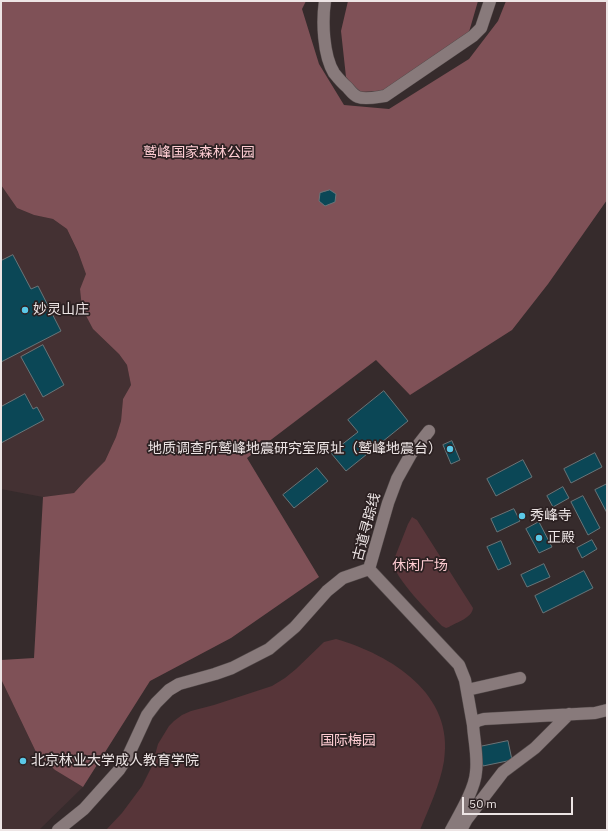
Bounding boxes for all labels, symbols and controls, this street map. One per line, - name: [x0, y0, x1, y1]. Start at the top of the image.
- park label: 鹫峰国家森林公园: [143, 145, 255, 161]
- place label: 妙灵山庄: [33, 302, 89, 318]
- marker: 妙灵山庄: [20, 305, 30, 315]
- place label: 地质调查所鹫峰地震研究室原址（鹫峰地震台）: [148, 441, 442, 457]
- marker: 地质调查所鹫峰地震研究室原址（鹫峰地震台）: [445, 444, 455, 454]
- street label: 古道寻踪线: [350, 491, 384, 563]
- place label: 秀峰寺: [530, 508, 572, 524]
- marker: 秀峰寺: [517, 511, 527, 521]
- place label: 正殿: [547, 530, 575, 546]
- marker: 正殿: [534, 533, 544, 543]
- park label: 休闲广场: [392, 558, 448, 574]
- park label: 国际梅园: [320, 733, 376, 749]
- place label: 北京林业大学成人教育学院: [31, 753, 199, 769]
- marker: 北京林业大学成人教育学院: [18, 756, 28, 766]
- scale bar: [464, 789, 575, 815]
- text: 50 m: [469, 796, 497, 811]

